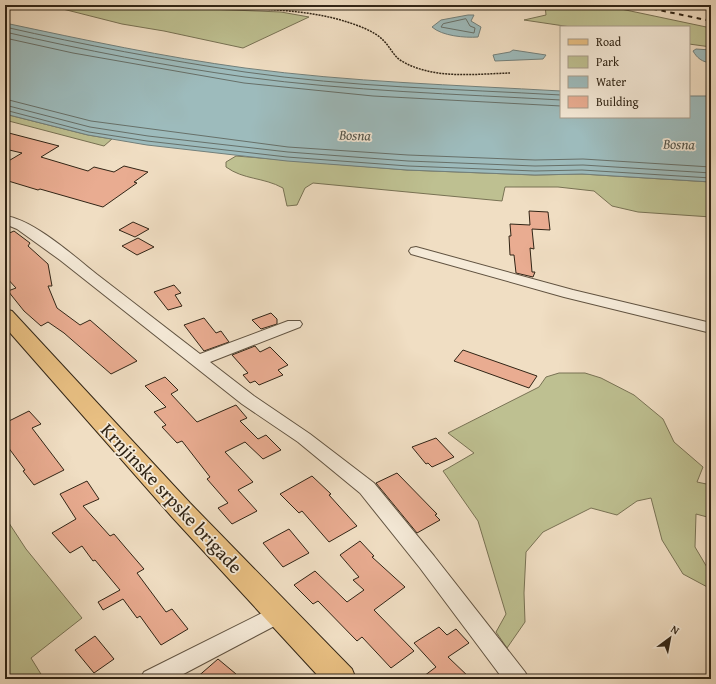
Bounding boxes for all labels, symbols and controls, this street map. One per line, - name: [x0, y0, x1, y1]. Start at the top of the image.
- legend: [560, 26, 690, 118]
- text: Road: [596, 33, 622, 50]
- text: Park: [596, 53, 620, 70]
- text: Water: [596, 73, 626, 90]
- text: Building: [596, 93, 639, 110]
- water label: Bosna: [338, 124, 372, 146]
- water label: Bosna: [662, 133, 696, 155]
- street label: Krnjinske srpske brigade: [95, 416, 249, 580]
- north arrow: [650, 618, 690, 658]
- text: N: [668, 621, 683, 639]

